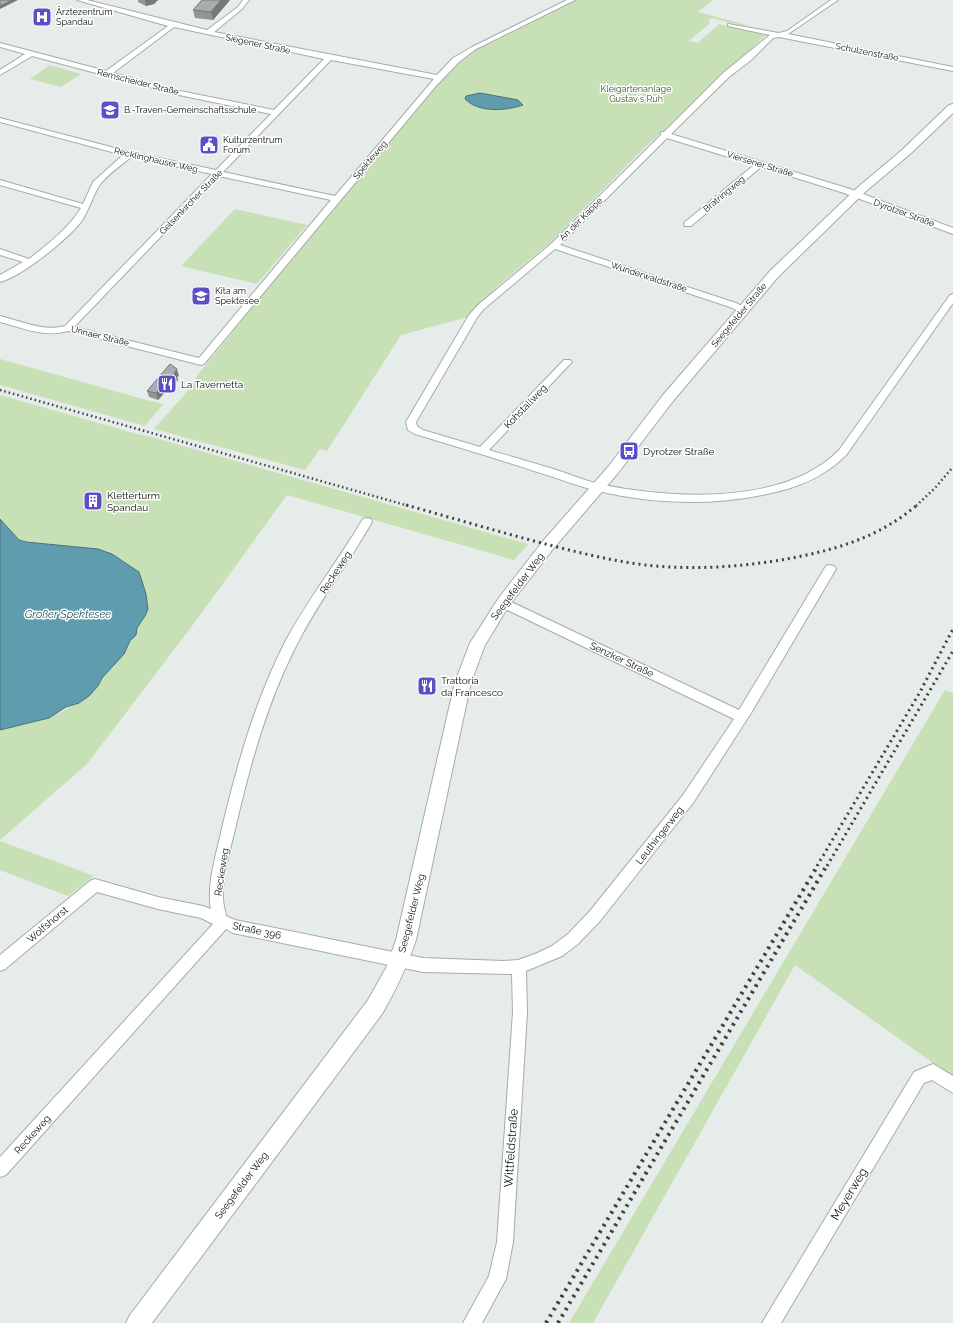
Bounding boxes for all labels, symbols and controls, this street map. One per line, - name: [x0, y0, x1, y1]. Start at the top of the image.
- hospital icon: Ärztezentrum Spandau: [31, 6, 53, 28]
- place label: Ärztezentrum Spandau: [56, 6, 112, 27]
- street label: Siegener Straße: [225, 32, 292, 56]
- street label: Schulzenstraße: [835, 41, 900, 63]
- street label: Remscheider Straße: [96, 67, 181, 97]
- park label: Kleigartenanlage Gustav´s Ruh: [601, 84, 672, 104]
- school or university icon: B.-Traven-Gemeinschaftsschule: [99, 99, 121, 121]
- place label: B.-Traven-Gemeinschaftsschule: [124, 105, 257, 115]
- public building icon: Kulturzentrum Forum: [198, 134, 220, 156]
- place label: Kulturzentrum Forum: [223, 135, 283, 155]
- street label: Spekteweg: [351, 139, 389, 181]
- street label: Recklinghauser Weg: [113, 145, 199, 175]
- street label: Viersener Straße: [726, 149, 795, 179]
- street label: Gelsenkircher Straße: [157, 167, 225, 236]
- street label: Bratringweg: [701, 174, 747, 214]
- street label: An der Kappe: [557, 195, 605, 243]
- street label: Dyrotzer Straße: [872, 197, 937, 229]
- street label: Wunderwaldstraße: [610, 260, 689, 294]
- street label: Seegefelder Straße: [709, 281, 769, 349]
- school or university icon: Kita am Spektesee: [190, 285, 212, 307]
- place label: Kita am Spektesee: [215, 286, 260, 306]
- street label: Unnaer Straße: [70, 324, 131, 348]
- restaurant icon: La Tavernetta: [156, 373, 178, 395]
- place label: La Tavernetta: [181, 379, 243, 390]
- street label: Kohstallweg: [502, 382, 549, 431]
- bus stop icon: Dyrotzer Straße: [618, 440, 640, 462]
- place label: Dyrotzer Straße: [643, 446, 714, 457]
- building icon: Kletterturm Spandau: [82, 490, 104, 512]
- place label: Kletterturm Spandau: [107, 490, 160, 513]
- street label: Reckeweg: [318, 549, 353, 596]
- street label: Seegefelder Weg: [489, 551, 546, 622]
- water label: Großer Spektesee: [25, 608, 111, 621]
- street label: Senzker Straße: [588, 640, 656, 679]
- restaurant icon: Trattoria da Francesco: [416, 675, 438, 697]
- place label: Trattoria da Francesco: [441, 675, 503, 698]
- street label: Leuthingerweg: [633, 804, 685, 866]
- street label: Reckeweg: [212, 847, 231, 897]
- street label: Seegefelder Weg: [396, 873, 427, 954]
- street label: Wolfshorst: [25, 904, 71, 945]
- street label: Straße 396: [232, 920, 282, 941]
- street label: Wittfeldstraße: [501, 1108, 521, 1188]
- street label: Reckeweg: [12, 1113, 53, 1156]
- street label: Seegefelder Weg: [213, 1150, 270, 1221]
- street label: Meyerweg: [828, 1165, 870, 1223]

